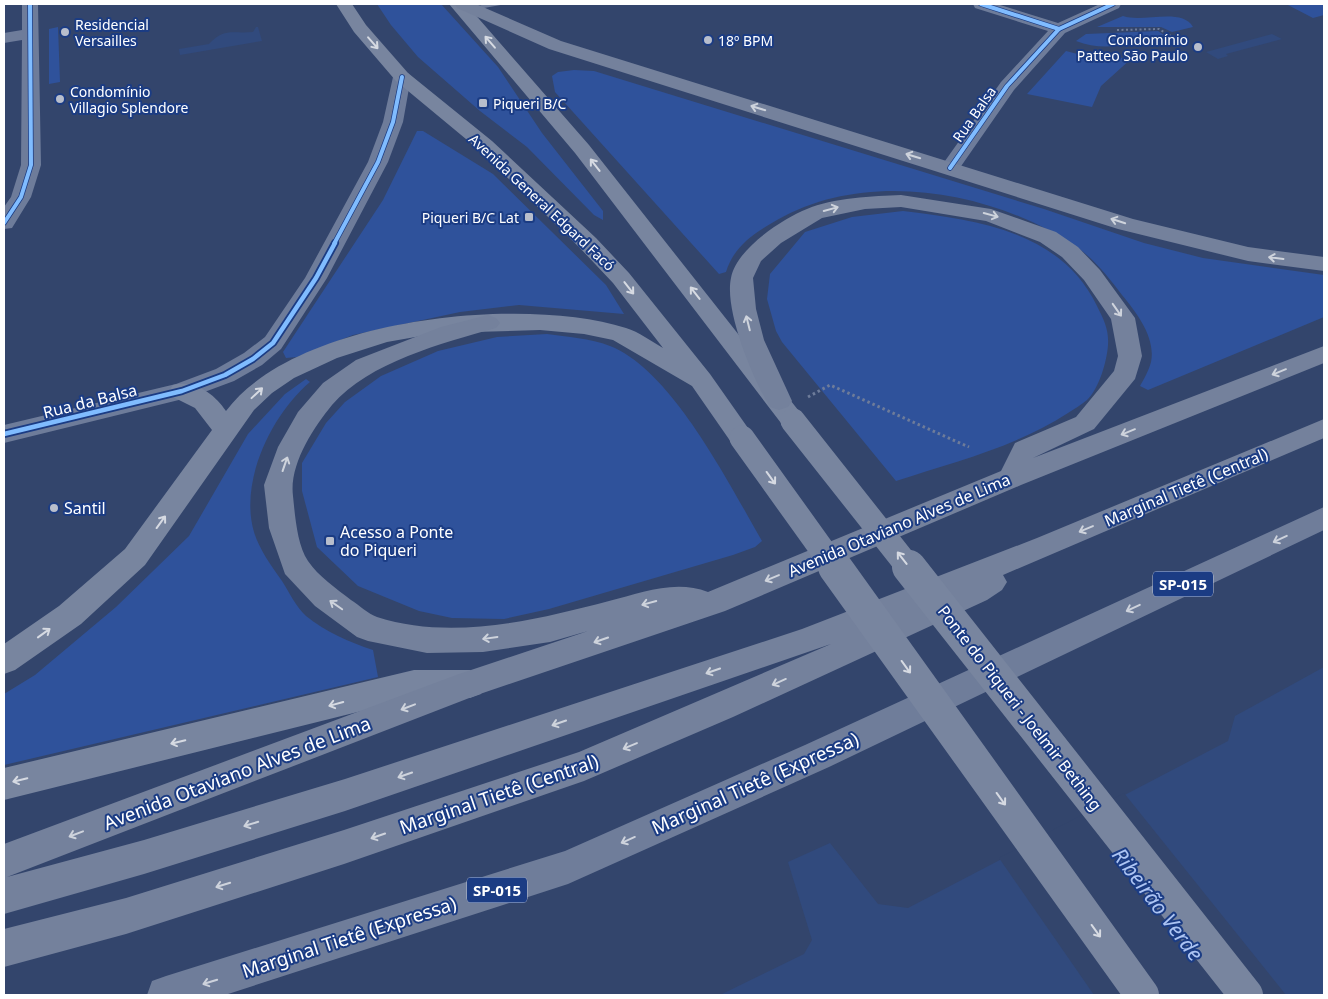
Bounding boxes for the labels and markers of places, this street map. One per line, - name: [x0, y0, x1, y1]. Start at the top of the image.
- place label: Residencial Versailles: [75, 15, 149, 50]
- marker: Residencial Versailles: [59, 26, 71, 38]
- place label: Condomínio Patteo São Paulo: [1077, 30, 1188, 65]
- place label: 18º BPM: [718, 31, 773, 50]
- marker: 18º BPM: [702, 34, 714, 46]
- marker: Condomínio Patteo São Paulo: [1192, 41, 1204, 53]
- place label: Condomínio Villagio Splendore: [70, 82, 188, 117]
- marker: Condomínio Villagio Splendore: [54, 93, 66, 105]
- place label: Piqueri B/C: [493, 94, 567, 113]
- marker: Piqueri B/C: [477, 97, 489, 109]
- place label: Piqueri B/C Lat: [422, 208, 519, 227]
- marker: Piqueri B/C Lat: [523, 211, 535, 223]
- place label: Santil: [64, 497, 106, 519]
- marker: Santil: [48, 502, 60, 514]
- place label: Acesso a Ponte do Piqueri: [340, 521, 453, 561]
- marker: Acesso a Ponte do Piqueri: [324, 535, 336, 547]

